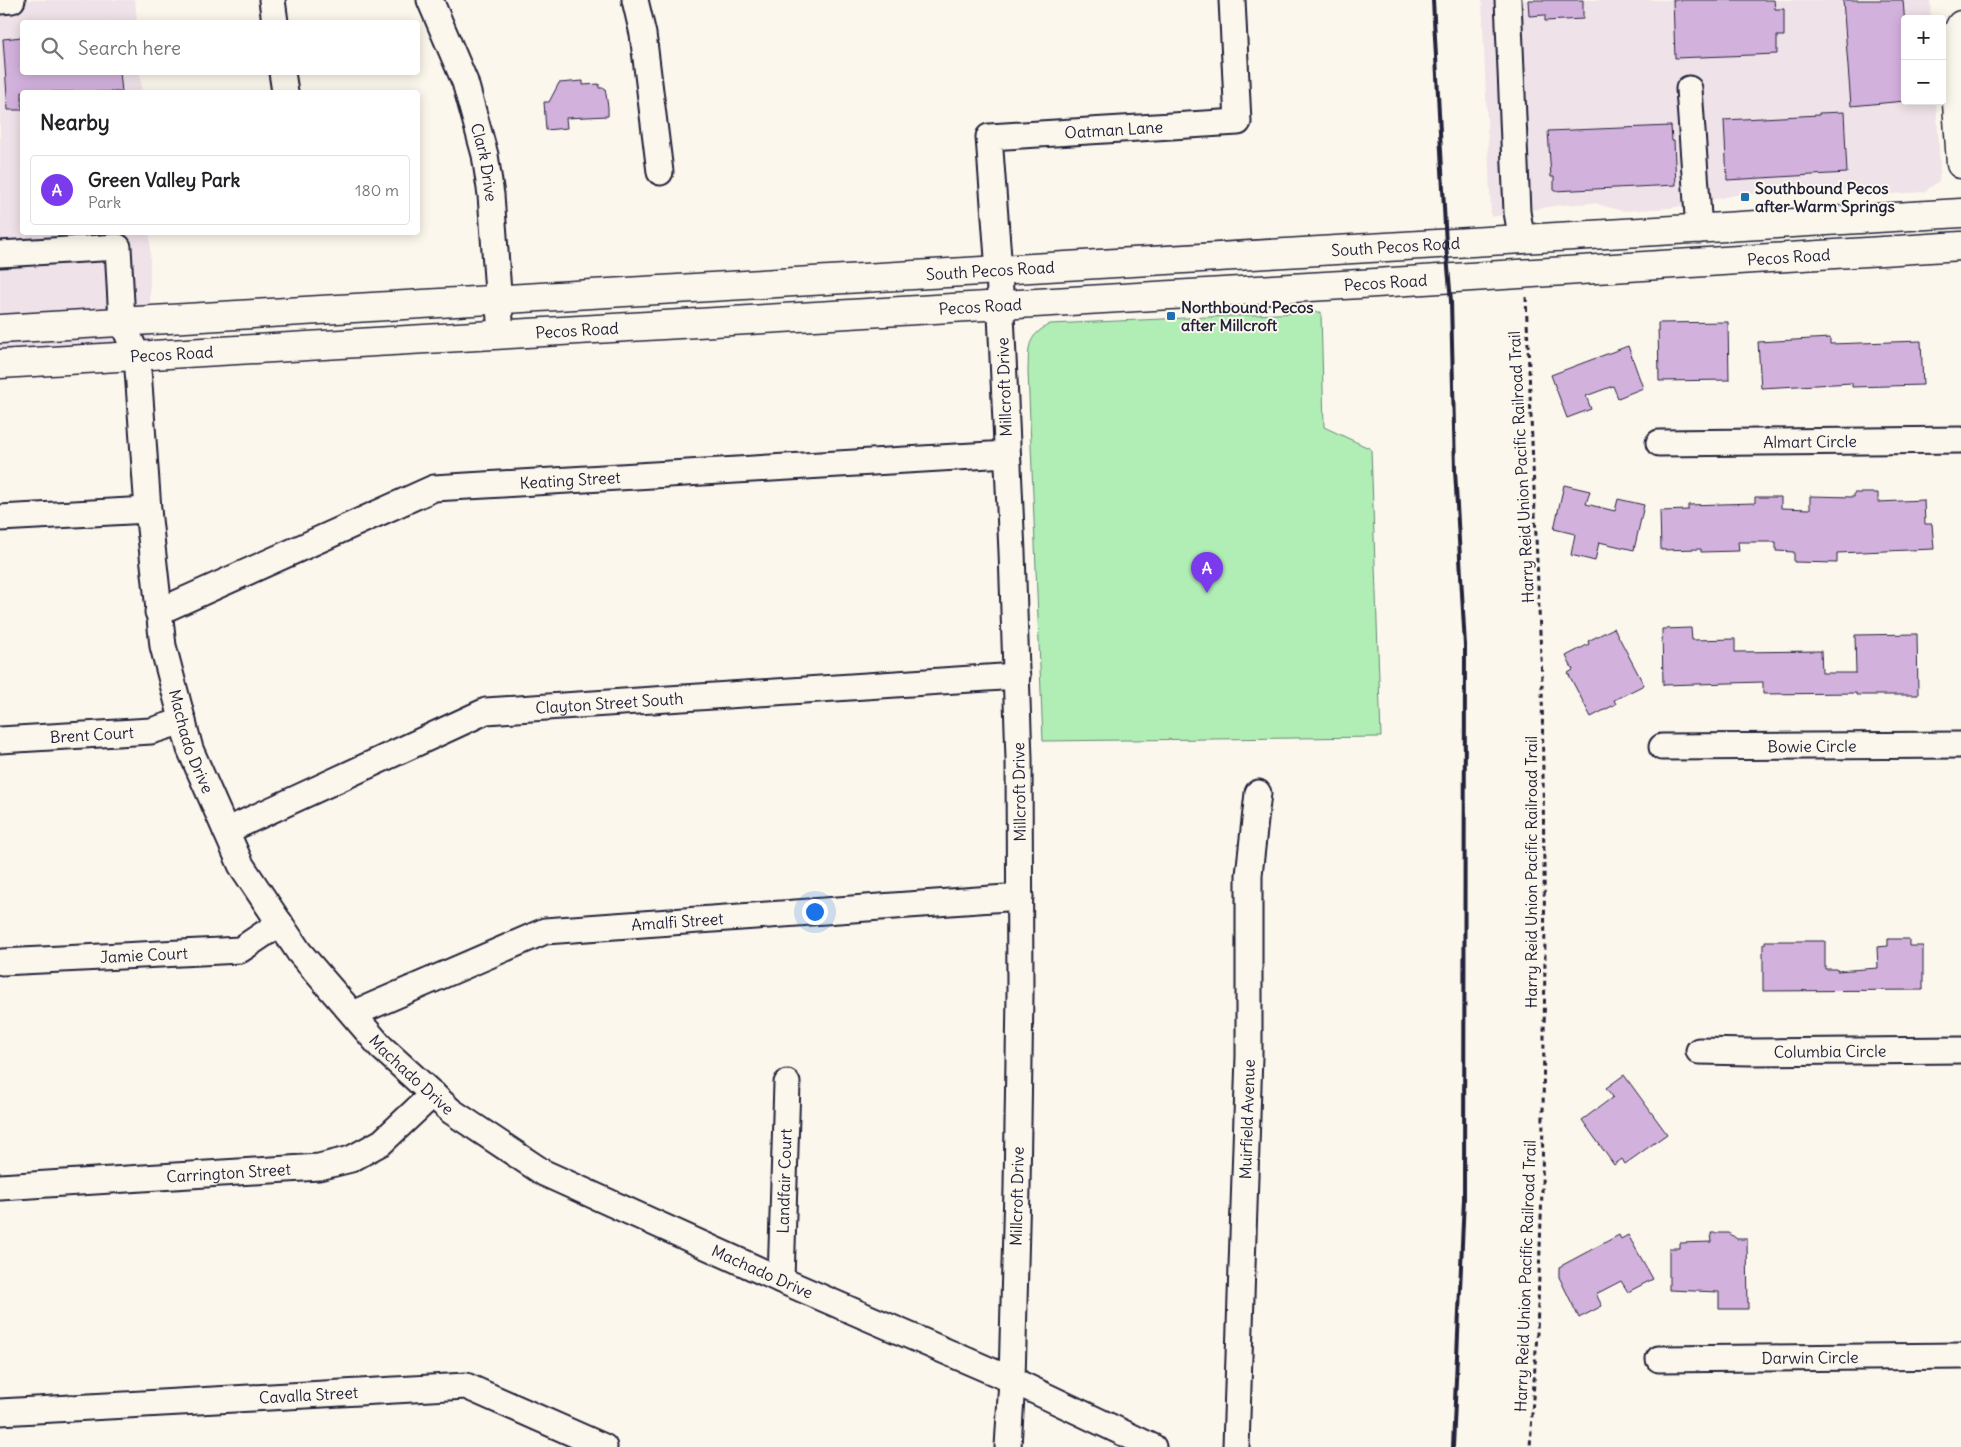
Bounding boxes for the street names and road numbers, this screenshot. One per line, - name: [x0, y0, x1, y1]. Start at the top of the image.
- street label: Oatman Lane: [1064, 117, 1164, 142]
- street label: Clark Drive: [467, 121, 501, 202]
- street label: South Pecos Road: [1331, 233, 1461, 260]
- street label: Pecos Road: [1747, 244, 1831, 269]
- street label: South Pecos Road: [925, 257, 1055, 284]
- street label: Pecos Road: [1343, 270, 1428, 295]
- street label: Pecos Road: [938, 294, 1022, 319]
- street label: Pecos Road: [535, 318, 619, 342]
- street label: Harry Reid Union Pacific Railroad Trail: [1504, 330, 1538, 604]
- street label: Millcroft Drive: [992, 337, 1016, 437]
- street label: Pecos Road: [130, 341, 214, 366]
- street label: Almart Circle: [1763, 431, 1857, 452]
- street label: Keating Street: [519, 467, 622, 493]
- street label: Machado Drive: [165, 687, 218, 796]
- street label: Clayton Street South: [535, 688, 684, 718]
- street label: Brent Court: [49, 722, 135, 747]
- street label: Harry Reid Union Pacific Railroad Trail: [1521, 736, 1541, 1008]
- street label: Bowie Circle: [1767, 736, 1857, 756]
- street label: Millcroft Drive: [1008, 742, 1030, 842]
- street label: Amalfi Street: [631, 908, 725, 935]
- street label: Jamie Court: [99, 943, 189, 967]
- street label: Machado Drive: [365, 1031, 458, 1119]
- street label: Columbia Circle: [1774, 1041, 1886, 1062]
- street label: Muirfield Avenue: [1235, 1059, 1259, 1180]
- street label: Landfair Court: [772, 1128, 796, 1234]
- street label: Harry Reid Union Pacific Railroad Trail: [1510, 1140, 1540, 1412]
- street label: Millcroft Drive: [1005, 1146, 1028, 1246]
- street label: Carrington Street: [166, 1159, 292, 1187]
- street label: Machado Drive: [709, 1240, 816, 1303]
- street label: Darwin Circle: [1761, 1347, 1859, 1368]
- street label: Cavalla Street: [258, 1382, 359, 1408]

